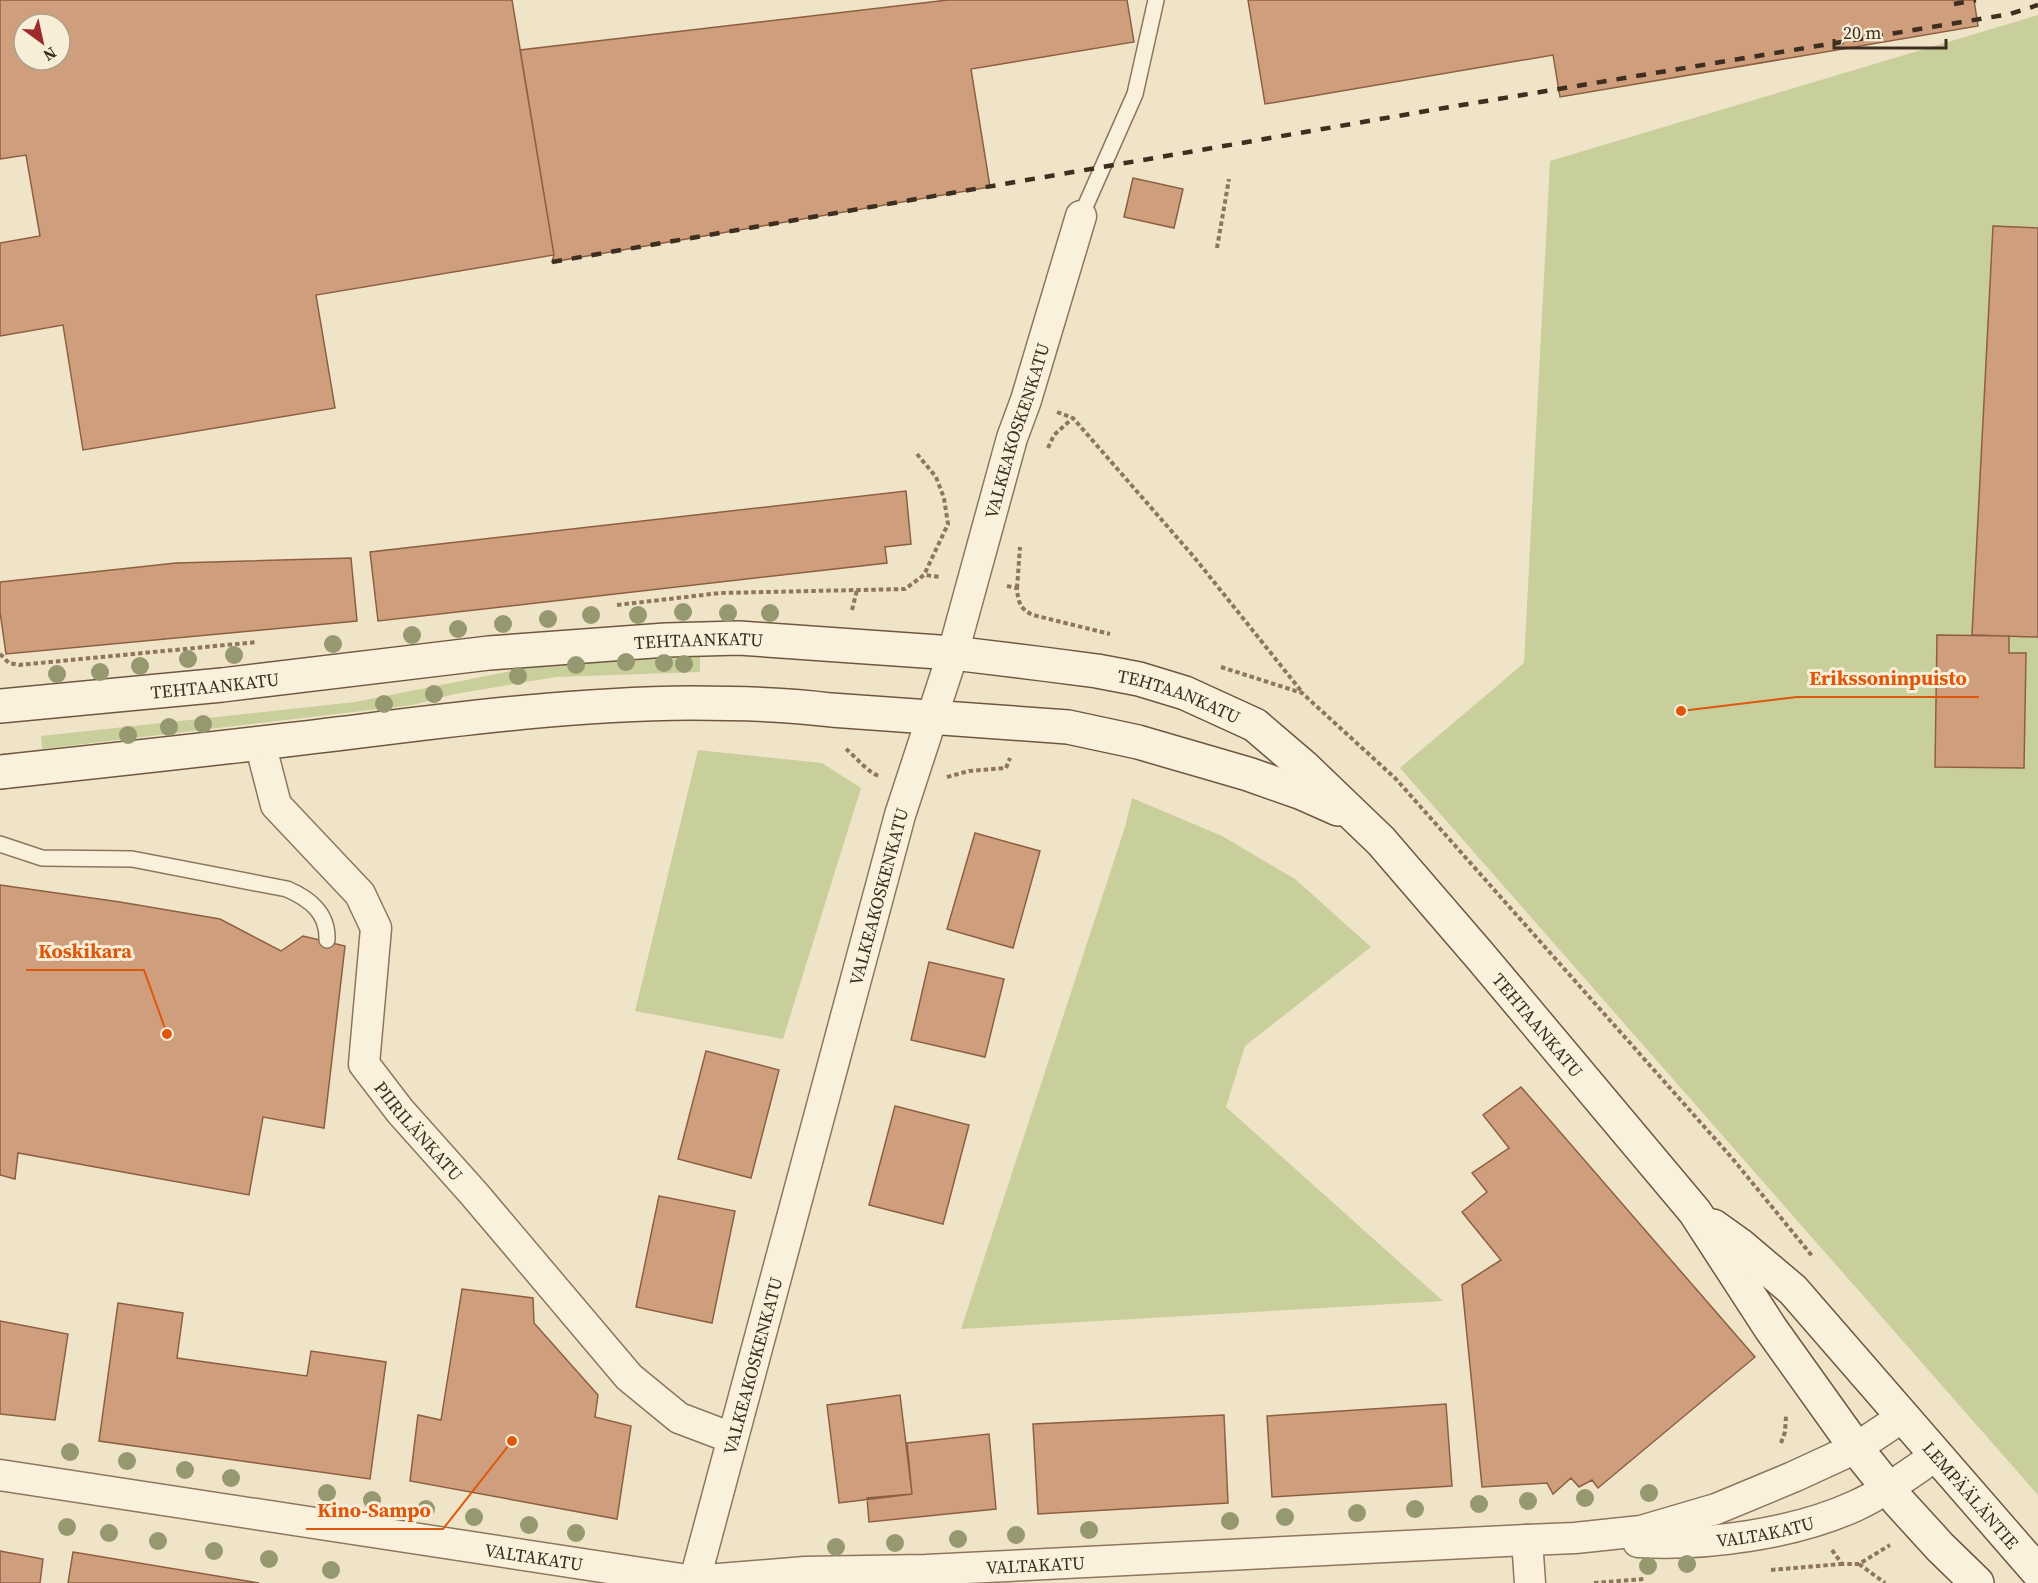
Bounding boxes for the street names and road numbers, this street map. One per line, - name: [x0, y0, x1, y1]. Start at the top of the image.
- street label: VALKEAKOSKENKATU: [978, 340, 1055, 521]
- street label: TEHTAANKATU: [633, 625, 764, 655]
- street label: TEHTAANKATU: [1116, 663, 1245, 729]
- street label: TEHTAANKATU: [149, 666, 281, 704]
- street label: VALKEAKOSKENKATU: [842, 804, 914, 988]
- street label: TEHTAANKATU: [1487, 967, 1589, 1082]
- street label: PIIRILÄNKATU: [369, 1076, 469, 1186]
- street label: VALKEAKOSKENKATU: [717, 1274, 788, 1457]
- street label: LEMPÄÄLÄNTIE: [1917, 1436, 2025, 1554]
- street label: VALTAKATU: [1715, 1509, 1817, 1553]
- street label: VALTAKATU: [483, 1537, 585, 1576]
- street label: VALTAKATU: [985, 1550, 1086, 1579]

